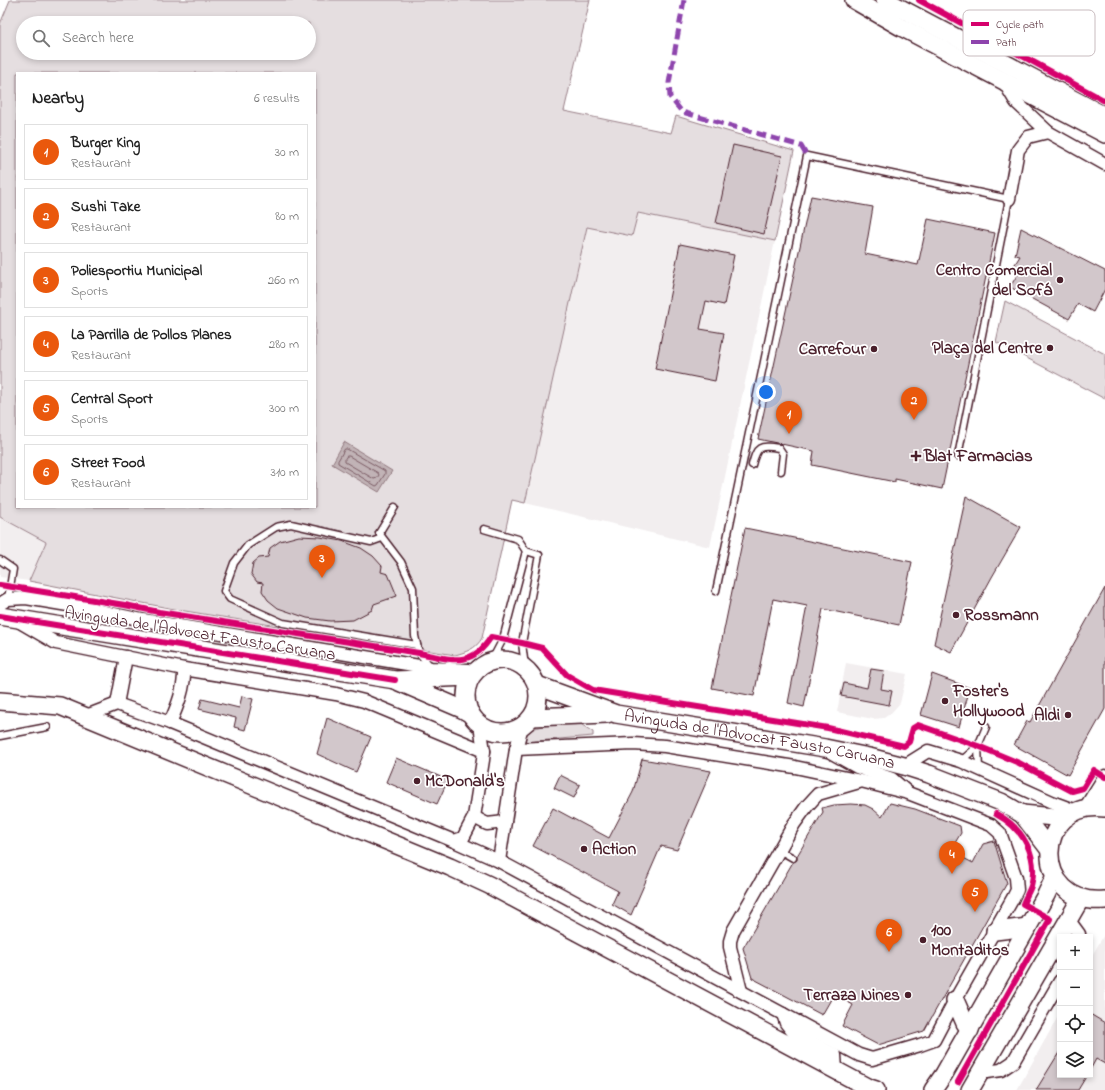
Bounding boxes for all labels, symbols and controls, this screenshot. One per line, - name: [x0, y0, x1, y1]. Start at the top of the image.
- legend: [963, 10, 1095, 56]
- search box: [16, 16, 316, 60]
- text: Cycle path: [996, 17, 1044, 34]
- icon: search: [30, 27, 52, 49]
- text: Search here: [62, 27, 134, 49]
- text: Path: [996, 35, 1017, 51]
- text: Nearby: [32, 86, 84, 111]
- text: 6 results: [254, 89, 300, 108]
- text: Burger King: [71, 132, 140, 154]
- text: 1: [44, 143, 48, 162]
- text: 30 m: [275, 143, 299, 162]
- text: Restaurant: [71, 154, 131, 173]
- text: Sushi Take: [71, 196, 140, 218]
- text: 2: [43, 207, 49, 226]
- text: 80 m: [275, 207, 299, 226]
- text: Restaurant: [71, 218, 131, 237]
- place label: Centro Comercial del Sofá: [936, 258, 1052, 303]
- text: Poliesportiu Municipal: [71, 260, 202, 282]
- text: 3: [43, 271, 49, 290]
- text: 260 m: [268, 271, 299, 290]
- marker: Centro Comercial del Sofá: [1055, 275, 1065, 285]
- text: Sports: [71, 282, 108, 301]
- text: La Parrilla de Pollos Planes: [71, 324, 232, 346]
- text: 4: [43, 335, 49, 354]
- text: 280 m: [269, 335, 299, 354]
- place label: Plaça del Centre: [932, 336, 1043, 361]
- place label: Carrefour: [799, 337, 867, 362]
- marker: Plaça del Centre: [1045, 343, 1055, 353]
- marker: Carrefour: [869, 344, 879, 354]
- text: Restaurant: [71, 346, 131, 365]
- your location: [756, 382, 776, 402]
- pin: 2: [901, 387, 927, 420]
- text: Central Sport: [71, 388, 153, 410]
- text: 5: [42, 399, 50, 418]
- text: 300 m: [269, 399, 299, 418]
- pin: 1: [776, 401, 802, 434]
- text: Sports: [71, 410, 108, 429]
- place label: Blat Farmacias: [923, 444, 1033, 469]
- marker: Blat Farmacias: [911, 451, 921, 461]
- text: Street Food: [71, 452, 145, 474]
- text: 6: [43, 463, 49, 482]
- text: 310 m: [271, 463, 299, 482]
- text: Restaurant: [71, 474, 131, 493]
- pin: 3: [309, 545, 335, 578]
- street label: Avinguda de l'Advocat Fausto Caruana: [62, 600, 338, 670]
- place label: Rossmann: [964, 603, 1039, 628]
- marker: Rossmann: [951, 610, 961, 620]
- place label: Foster's Hollywood: [952, 679, 1025, 726]
- marker: Foster's Hollywood: [940, 696, 950, 706]
- street label: Avinguda de l'Advocat Fausto Caruana: [622, 703, 898, 776]
- place label: Aldi: [1034, 703, 1060, 728]
- marker: Aldi: [1063, 710, 1073, 720]
- place label: McDonald's: [425, 769, 505, 794]
- marker: McDonald's: [412, 776, 422, 786]
- place label: Action: [592, 837, 637, 862]
- pin: 4: [939, 841, 965, 874]
- marker: Action: [579, 844, 589, 854]
- pin: 5: [962, 879, 988, 912]
- place label: 100 Montaditos: [931, 918, 1010, 963]
- pin: 6: [876, 919, 902, 952]
- map controls: [1057, 934, 1093, 1078]
- button: +: [1057, 934, 1093, 970]
- marker: 100 Montaditos: [918, 935, 928, 945]
- button: −: [1057, 970, 1093, 1006]
- place label: Terraza Nines: [803, 983, 900, 1008]
- marker: Terraza Nines: [903, 990, 913, 1000]
- button: locate: [1057, 1006, 1093, 1042]
- button: layers: [1057, 1042, 1093, 1078]

